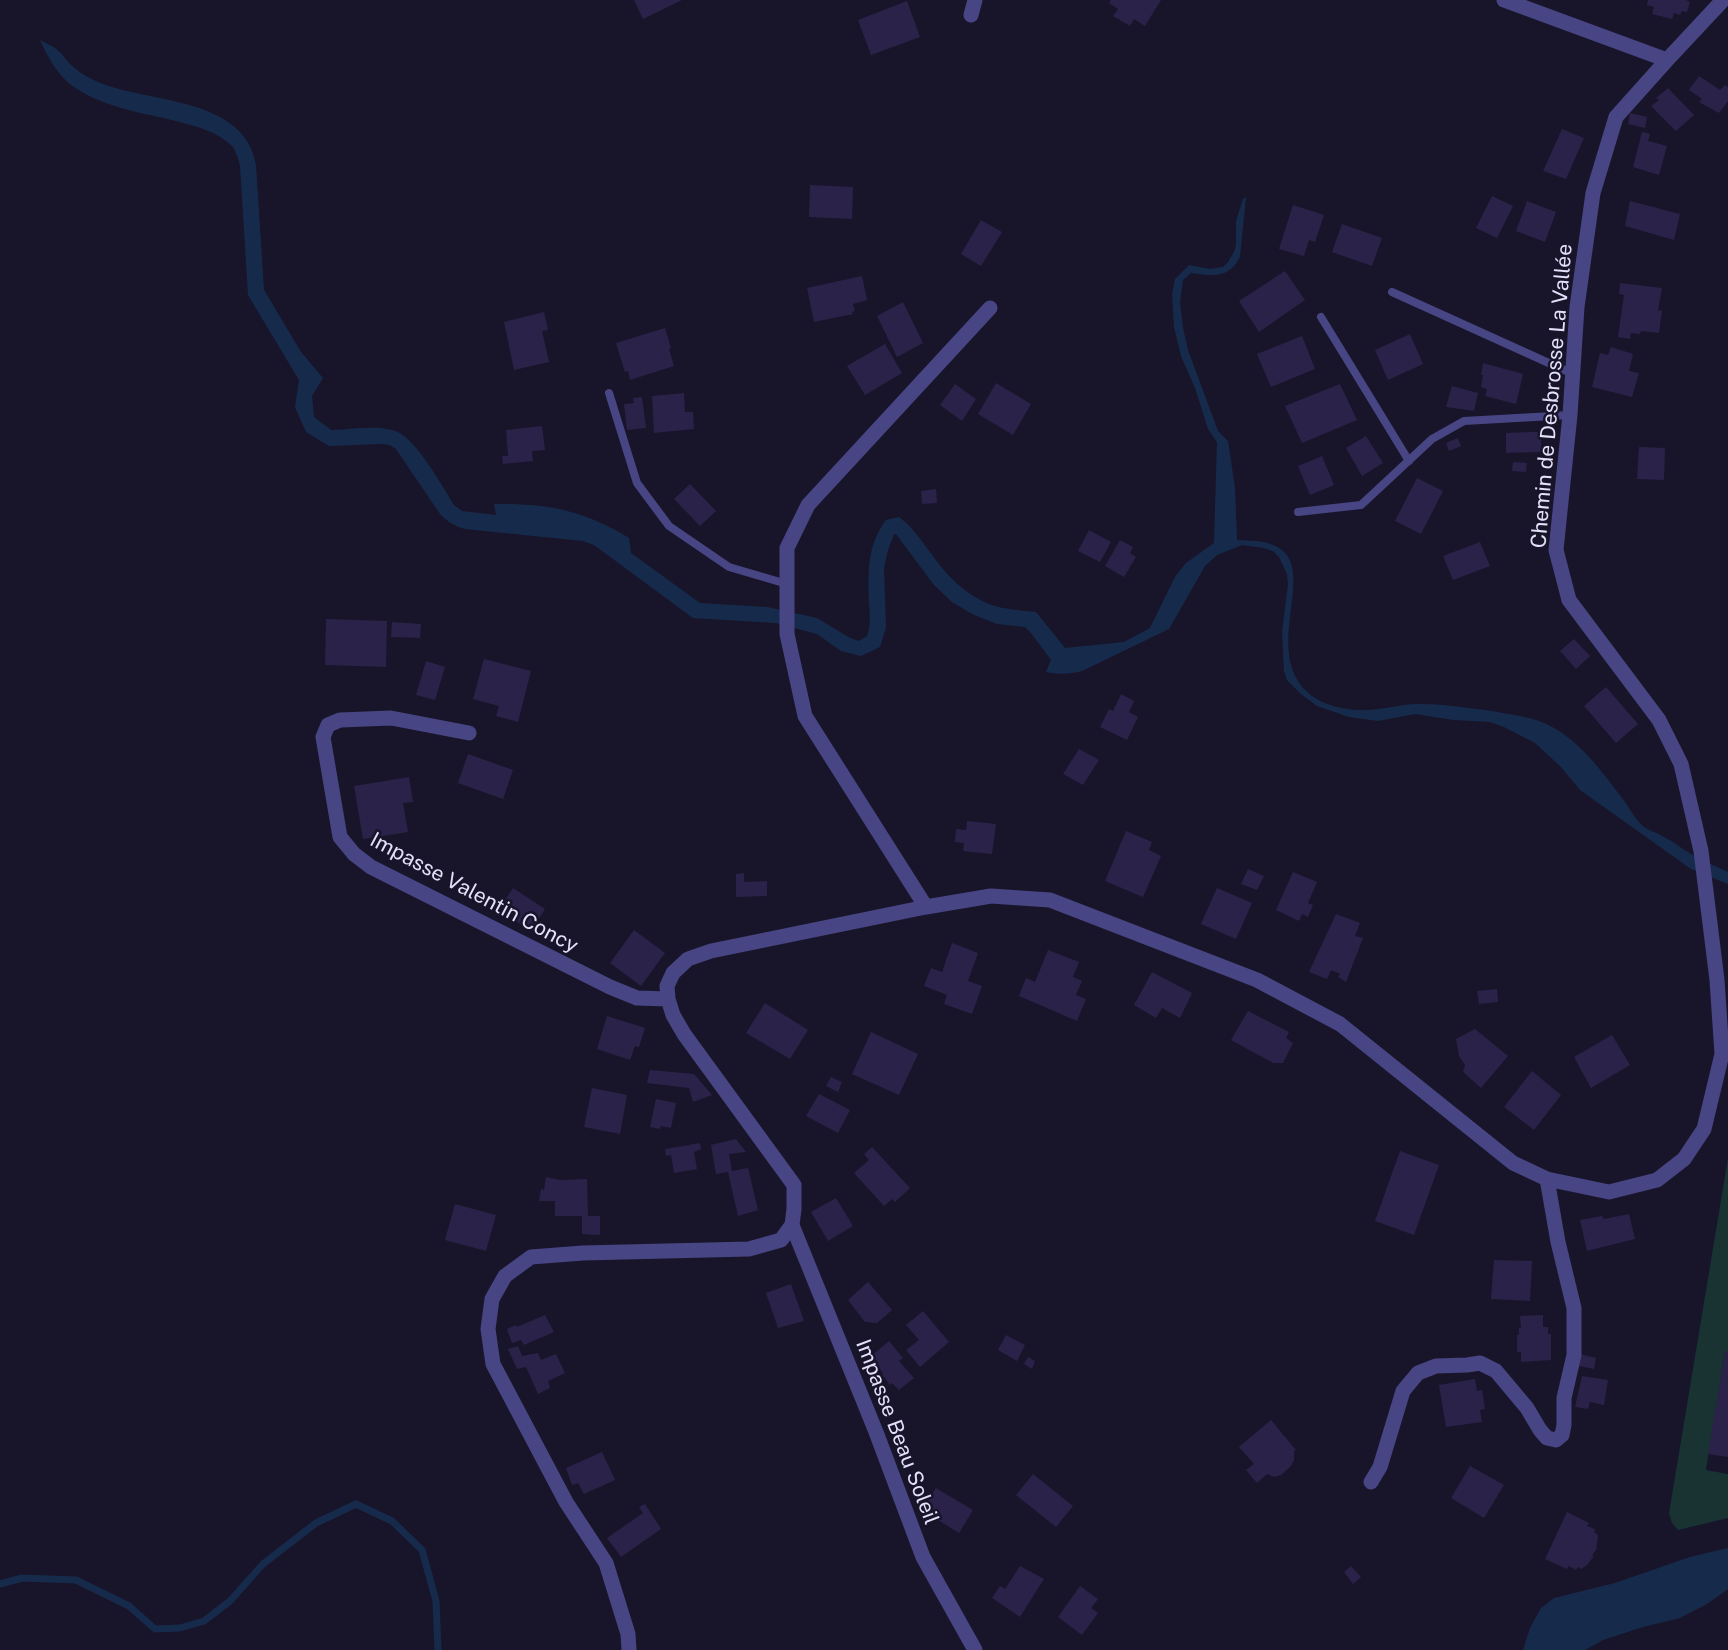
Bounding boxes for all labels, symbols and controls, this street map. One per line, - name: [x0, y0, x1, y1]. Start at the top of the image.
- street label: Chemin de Desbrosse La Vallée: [1526, 243, 1578, 549]
- street label: Impasse Valentin Concy: [366, 827, 582, 959]
- street label: Impasse Beau Soleil: [850, 1336, 944, 1528]

